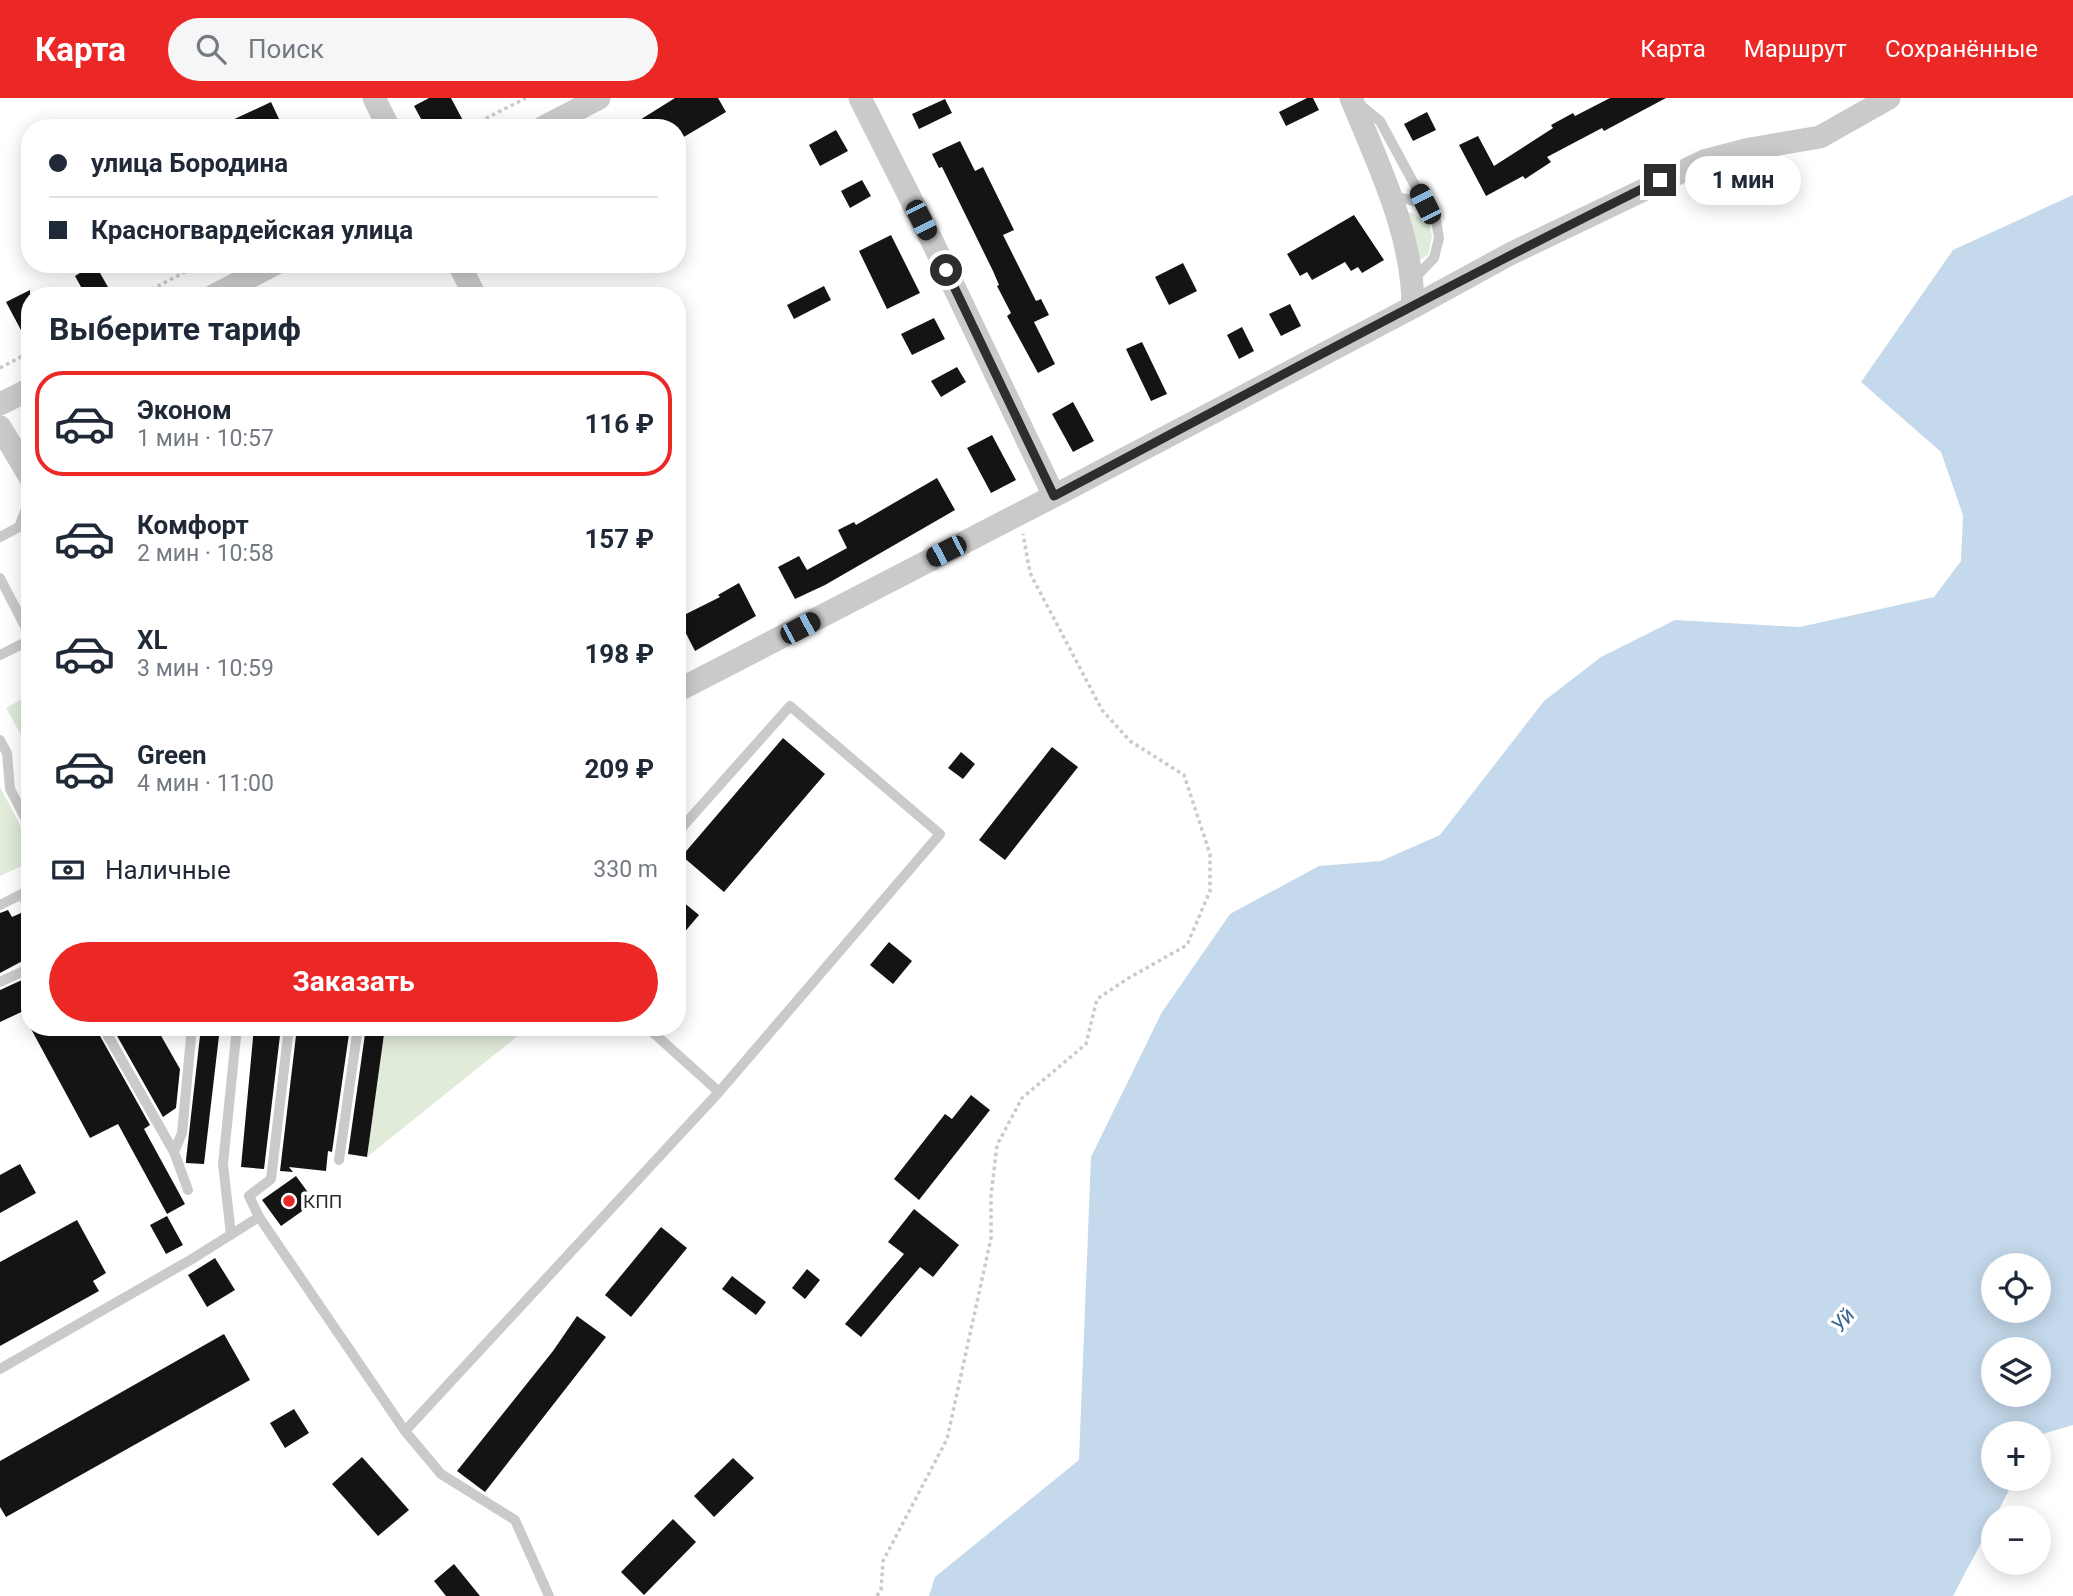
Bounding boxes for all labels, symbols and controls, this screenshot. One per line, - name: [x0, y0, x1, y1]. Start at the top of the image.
- search box: [168, 18, 658, 81]
- text: Карта: [35, 30, 126, 69]
- icon: search: [192, 30, 230, 68]
- text: Поиск: [248, 34, 324, 64]
- text: Карта: [1640, 35, 1706, 63]
- text: Маршрут: [1744, 35, 1847, 63]
- text: Сохранённые: [1885, 35, 2038, 63]
- text: улица Бородина: [91, 148, 288, 178]
- callout: 1 мин: [1684, 155, 1800, 204]
- route end: [1644, 164, 1676, 196]
- text: 1 мин: [1712, 167, 1774, 194]
- car: [1407, 181, 1444, 227]
- car: [903, 197, 940, 243]
- text: Красногвардейская улица: [91, 215, 413, 245]
- route start: [930, 254, 962, 286]
- text: Выберите тариф: [49, 310, 301, 348]
- icon: car: [53, 392, 116, 455]
- text: Эконом: [137, 395, 232, 425]
- text: 116 ₽: [584, 409, 654, 439]
- text: 1 мин · 10:57: [137, 425, 274, 452]
- icon: car: [53, 507, 116, 570]
- text: Комфорт: [137, 510, 249, 540]
- text: 157 ₽: [584, 524, 654, 554]
- car: [923, 532, 970, 570]
- text: 2 мин · 10:58: [137, 540, 274, 567]
- car: [777, 609, 824, 647]
- icon: car: [53, 622, 116, 685]
- text: XL: [137, 625, 168, 655]
- text: 198 ₽: [584, 639, 654, 669]
- text: 3 мин · 10:59: [137, 655, 274, 682]
- icon: car: [53, 737, 116, 800]
- text: Green: [137, 740, 207, 770]
- text: 209 ₽: [584, 754, 654, 784]
- text: 4 мин · 11:00: [137, 770, 274, 797]
- icon: cash: [49, 851, 87, 889]
- text: Наличные: [105, 855, 231, 885]
- text: 330 m: [593, 856, 658, 883]
- button: Заказать: [49, 942, 658, 1022]
- place label: КПП: [303, 1190, 342, 1213]
- marker: КПП: [281, 1193, 297, 1209]
- map controls: [1981, 1253, 2051, 1575]
- button: locate: [1981, 1253, 2051, 1323]
- water label: Уй: [1826, 1303, 1860, 1337]
- button: layers: [1981, 1337, 2051, 1407]
- button: +: [1981, 1421, 2051, 1491]
- button: −: [1981, 1505, 2051, 1575]

